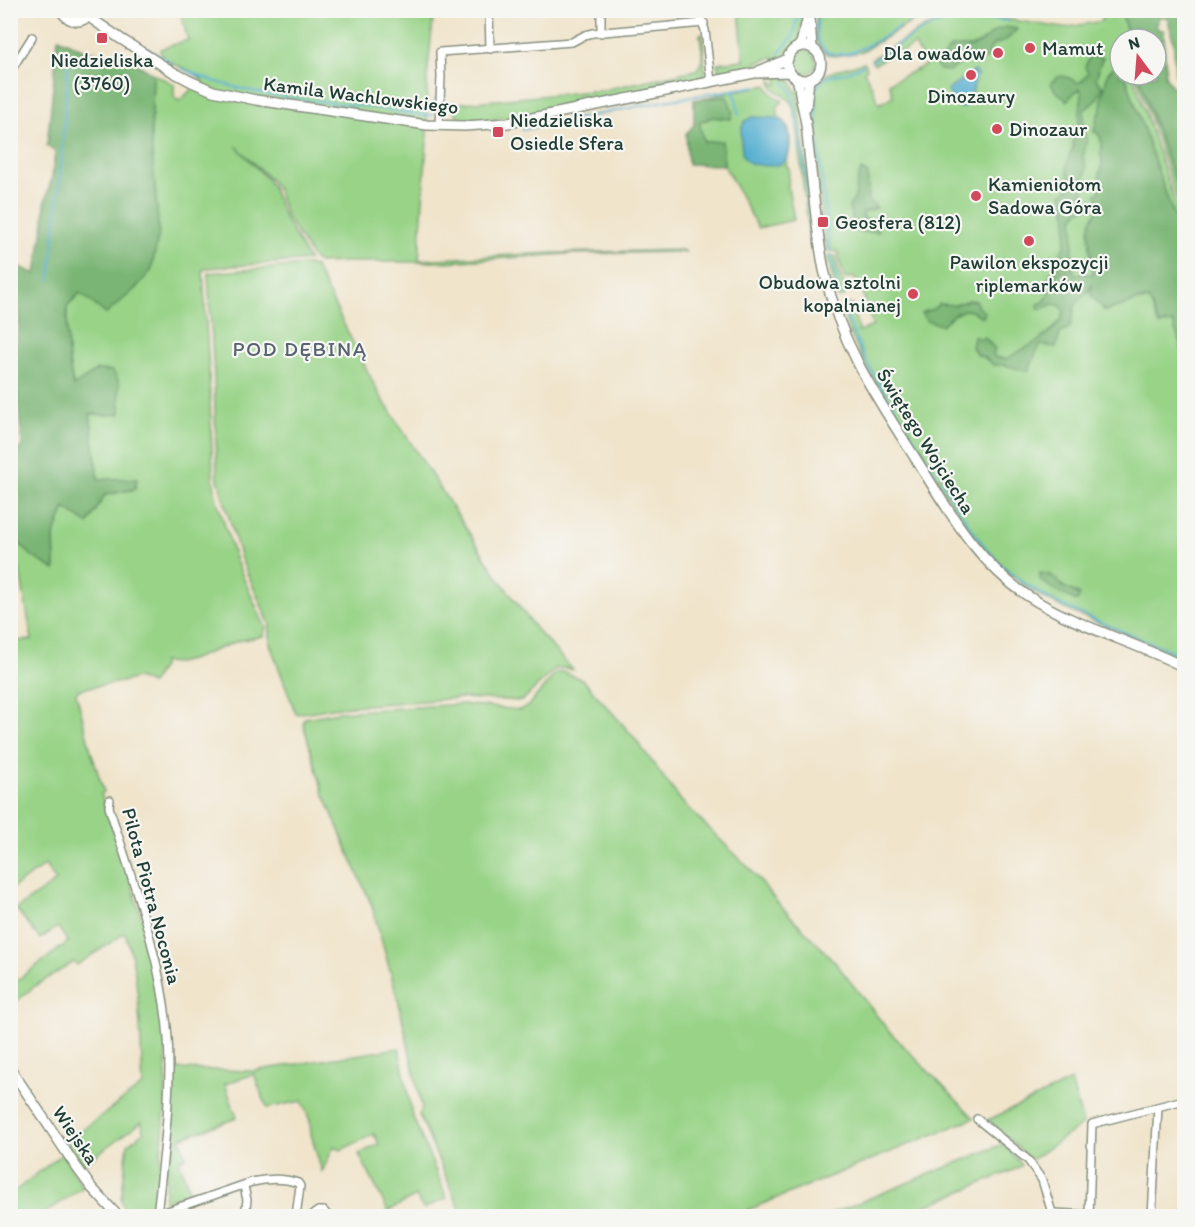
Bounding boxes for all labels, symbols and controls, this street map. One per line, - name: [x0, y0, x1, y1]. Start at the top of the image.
- north arrow: [1108, 27, 1168, 87]
- marker: Niedzieliska (3760): [95, 31, 109, 45]
- text: N: [1126, 32, 1142, 54]
- place label: Mamut: [1042, 36, 1104, 60]
- place label: Dla owadów: [883, 41, 986, 65]
- marker: Mamut: [1023, 41, 1037, 55]
- marker: Dla owadów: [991, 46, 1005, 60]
- place label: Niedzieliska (3760): [50, 48, 154, 95]
- marker: Dinozaury: [964, 68, 978, 82]
- street label: Kamila Wachlowskiego: [262, 71, 460, 119]
- place label: Dinozaury: [927, 84, 1015, 108]
- place label: Niedzieliska Osiedle Sfera: [510, 108, 624, 155]
- place label: Dinozaur: [1009, 117, 1087, 141]
- marker: Dinozaur: [990, 122, 1004, 136]
- marker: Niedzieliska Osiedle Sfera: [491, 125, 505, 139]
- place label: Kamieniołom Sadowa Góra: [988, 172, 1102, 219]
- marker: Kamieniołom Sadowa Góra: [969, 189, 983, 203]
- place label: Geosfera (812): [835, 210, 961, 234]
- marker: Geosfera (812): [816, 215, 830, 229]
- marker: Pawilon ekspozycji riplemarków: [1022, 234, 1036, 248]
- place label: Pawilon ekspozycji riplemarków: [949, 250, 1109, 297]
- place label: Obudowa sztolni kopalnianej: [758, 270, 901, 317]
- marker: Obudowa sztolni kopalnianej: [906, 287, 920, 301]
- district label: POD DĘBINĄ: [232, 336, 368, 361]
- street label: Świętego Wojciecha: [871, 364, 981, 519]
- street label: Pilota Piotra Noconia: [117, 805, 187, 987]
- street label: Wiejska: [48, 1101, 105, 1170]

